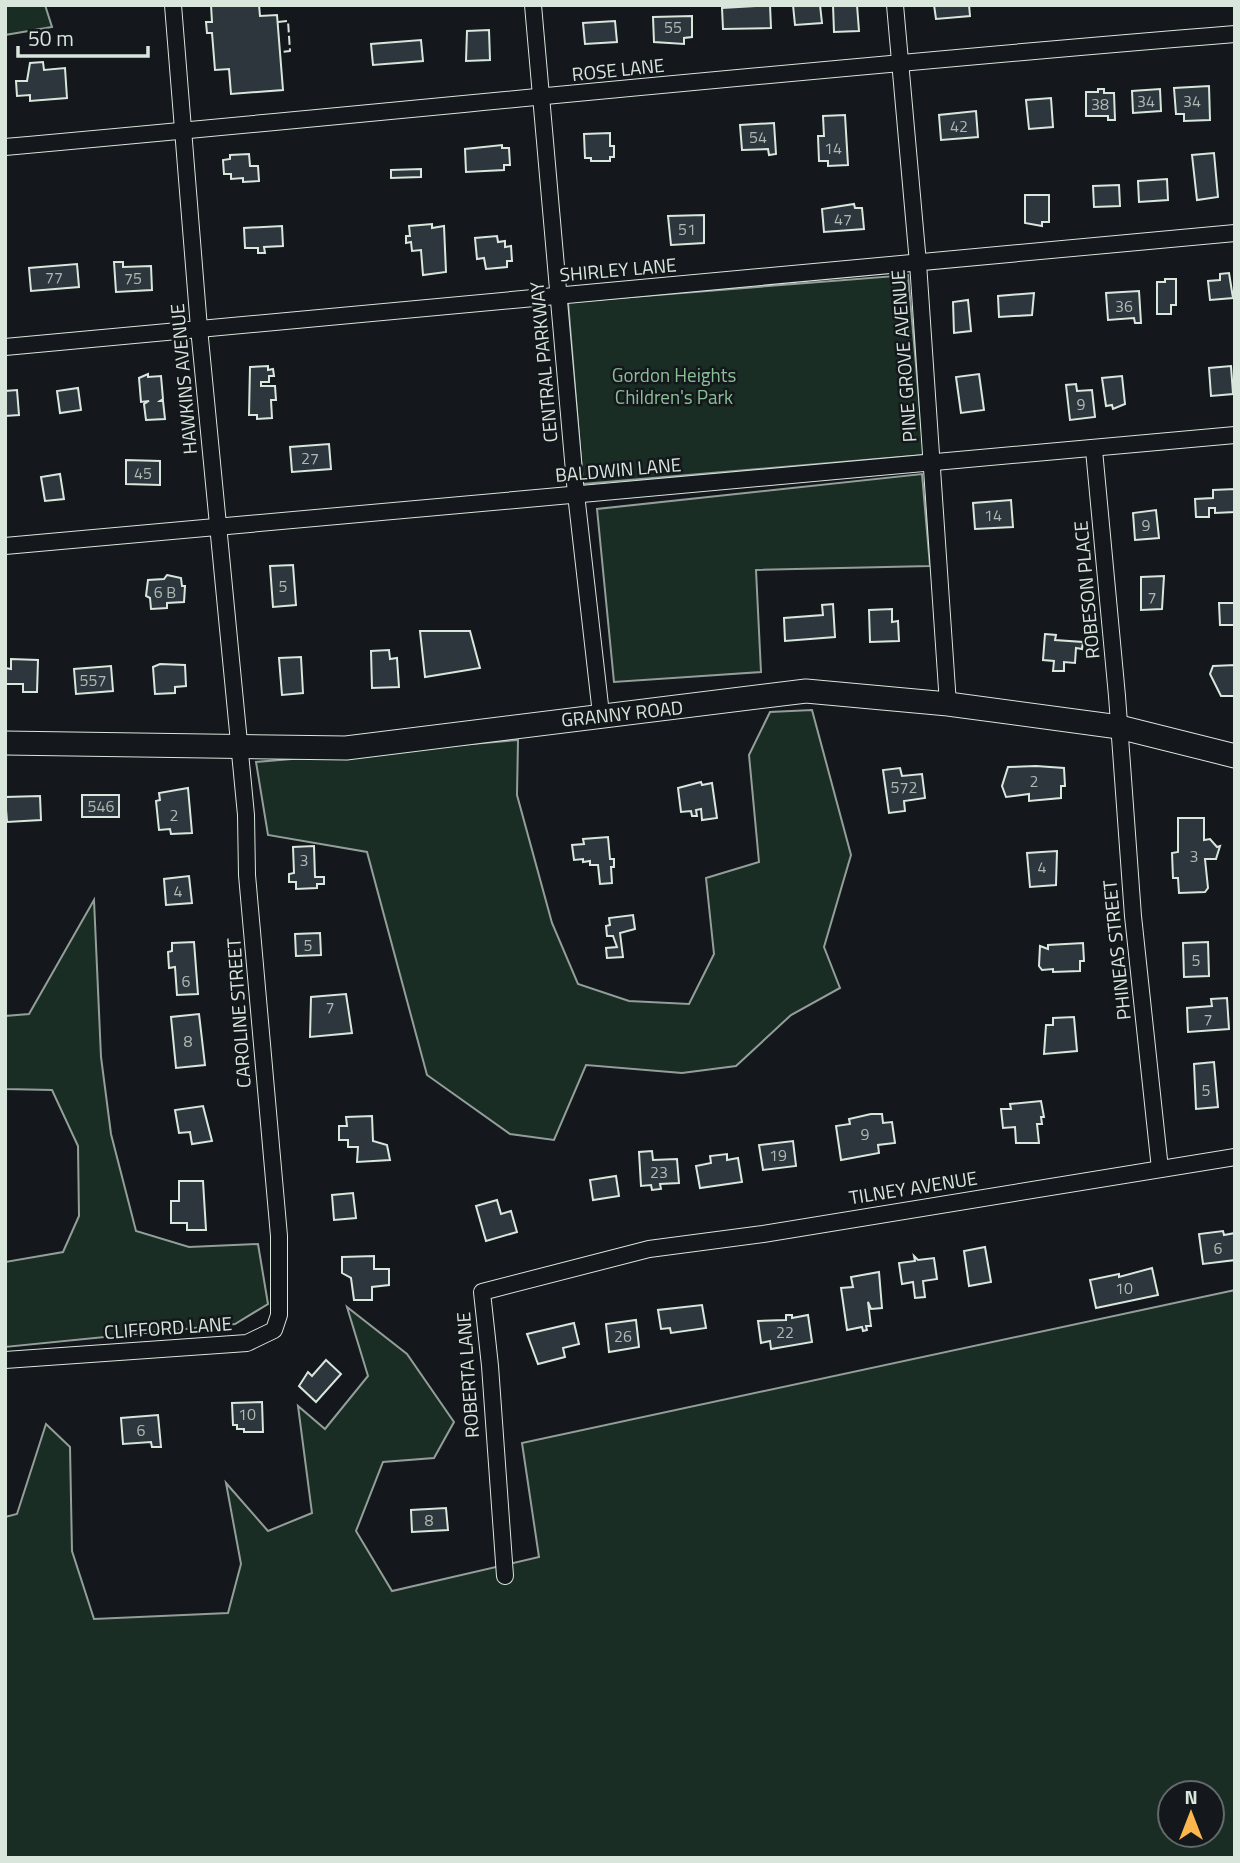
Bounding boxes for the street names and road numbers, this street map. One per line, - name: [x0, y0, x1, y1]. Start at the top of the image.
- street label: ROSE LANE: [570, 50, 666, 88]
- street label: SHIRLEY LANE: [558, 249, 678, 289]
- street label: PINE GROVE AVENUE: [883, 269, 923, 443]
- street label: CENTRAL PARKWAY: [521, 280, 564, 444]
- street label: HAWKINS AVENUE: [162, 302, 204, 456]
- street label: BALDWIN LANE: [554, 449, 682, 489]
- street label: ROBESON PLACE: [1066, 520, 1106, 660]
- street label: GRANNY ROAD: [560, 692, 684, 734]
- street label: PHINEAS STREET: [1094, 878, 1138, 1022]
- street label: CAROLINE STREET: [218, 937, 258, 1089]
- street label: TILNEY AVENUE: [847, 1163, 979, 1211]
- street label: CLIFFORD LANE: [103, 1308, 233, 1346]
- street label: ROBERTA LANE: [448, 1311, 486, 1439]

